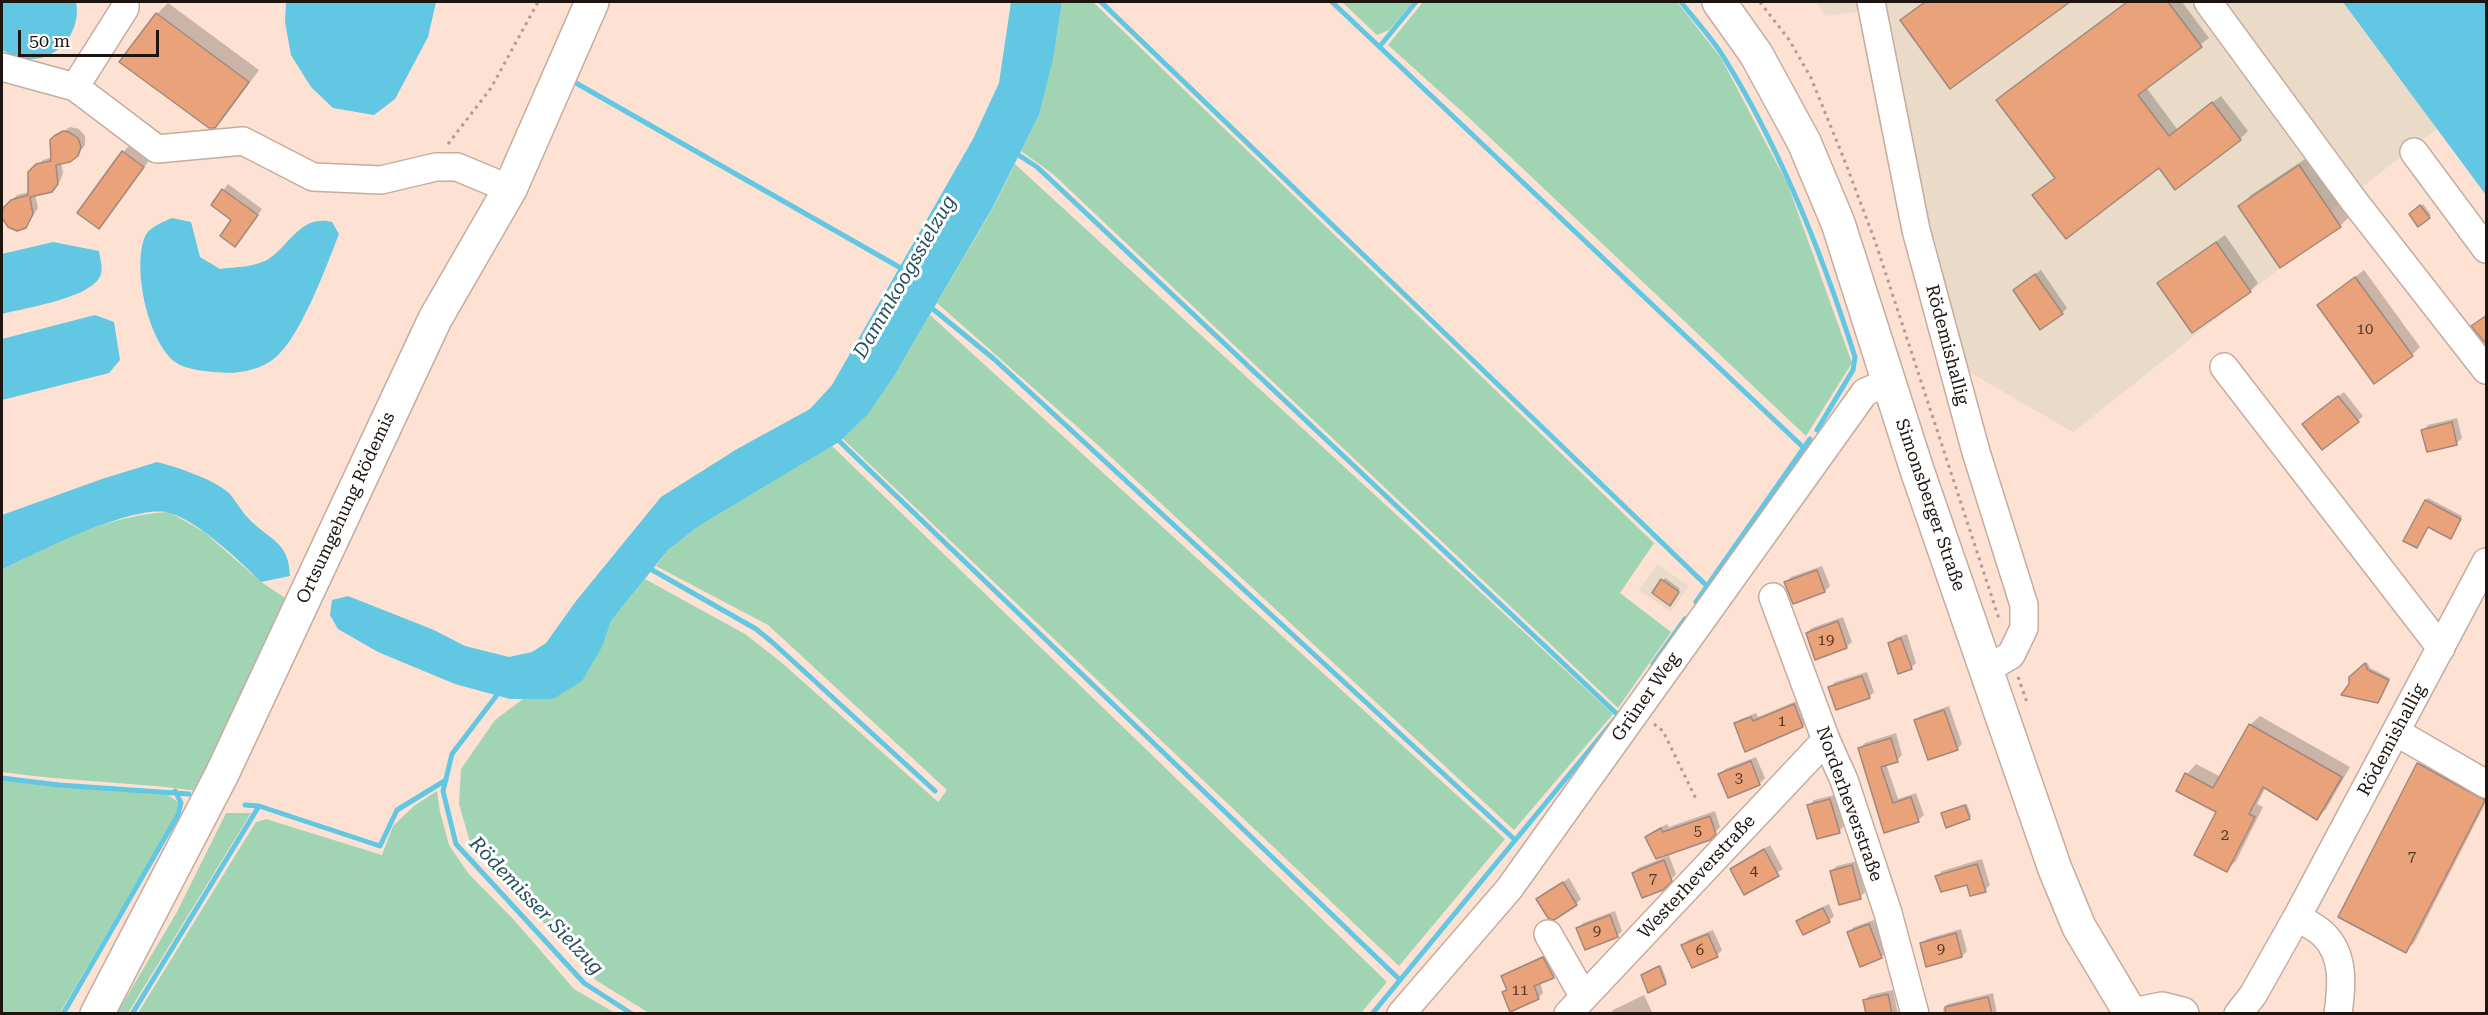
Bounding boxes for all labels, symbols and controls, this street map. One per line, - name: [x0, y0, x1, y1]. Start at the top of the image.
- scale bar: [21, 18, 162, 56]
- text: 50 m: [29, 30, 70, 51]
- water label: Dammkoogssielzug: [849, 191, 961, 363]
- street label: Rödemishallig: [1921, 282, 1973, 408]
- house number: 10: [2357, 321, 2373, 339]
- street label: Ortsumgehung Rödemis: [292, 409, 400, 607]
- street label: Simonsberger Straße: [1890, 416, 1970, 594]
- house number: 19: [1818, 632, 1834, 650]
- street label: Grüner Weg: [1607, 648, 1685, 746]
- street label: Rödemishallig: [2353, 680, 2431, 800]
- house number: 1: [1778, 713, 1786, 731]
- street label: Norderheverstraße: [1811, 724, 1887, 884]
- house number: 3: [1735, 770, 1743, 788]
- street label: Westerheverstraße: [1634, 810, 1760, 944]
- house number: 5: [1694, 823, 1702, 841]
- house number: 2: [2221, 827, 2229, 845]
- water label: Rödemisser Sielzug: [464, 832, 608, 980]
- house number: 7: [2408, 848, 2416, 866]
- house number: 4: [1750, 863, 1758, 881]
- house number: 7: [1649, 870, 1657, 888]
- house number: 9: [1593, 923, 1601, 941]
- house number: 9: [1937, 941, 1945, 959]
- house number: 6: [1696, 942, 1704, 960]
- house number: 11: [1512, 982, 1528, 1000]

